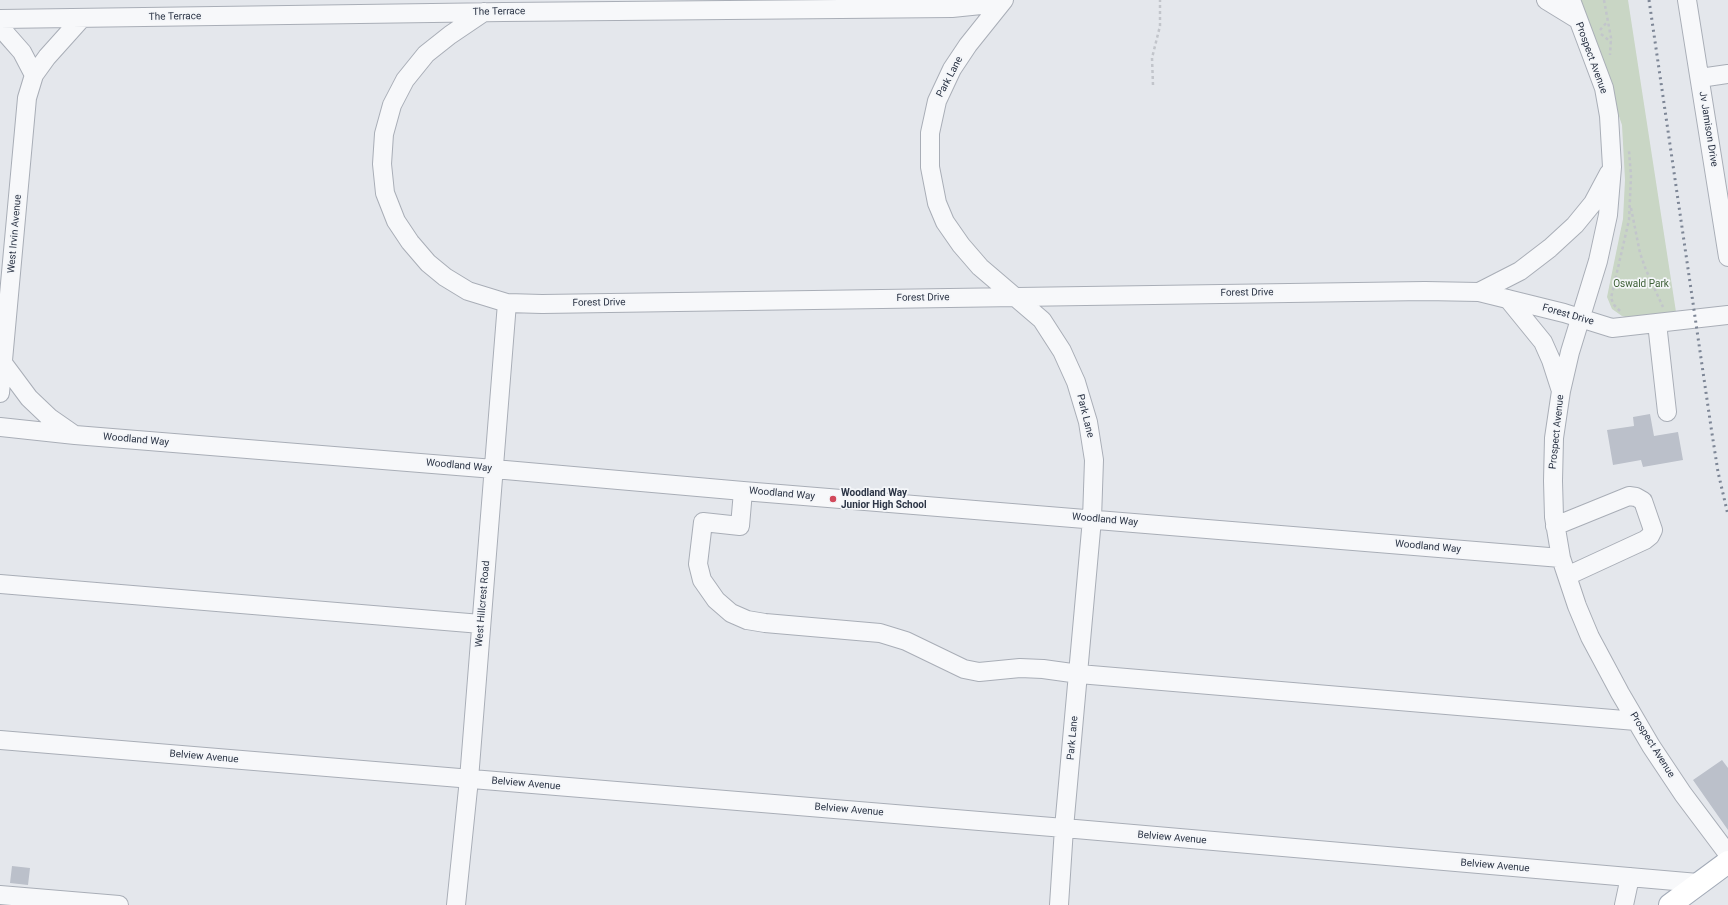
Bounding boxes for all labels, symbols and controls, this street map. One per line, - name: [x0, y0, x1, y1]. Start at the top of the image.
- street label: The Terrace: [473, 6, 525, 18]
- street label: The Terrace: [149, 11, 201, 23]
- street label: Prospect Avenue: [1573, 21, 1609, 95]
- street label: Park Lane: [934, 55, 966, 99]
- street label: Jv Jamison Drive: [1696, 90, 1720, 168]
- street label: West Irvin Avenue: [6, 194, 24, 274]
- park label: Oswald Park: [1613, 278, 1669, 290]
- street label: Forest Drive: [1220, 287, 1274, 299]
- street label: Forest Drive: [896, 292, 950, 304]
- street label: Forest Drive: [572, 297, 626, 309]
- street label: Forest Drive: [1541, 302, 1595, 328]
- street label: Park Lane: [1074, 393, 1096, 439]
- street label: Prospect Avenue: [1547, 394, 1567, 470]
- street label: Woodland Way: [103, 431, 169, 449]
- street label: Woodland Way: [426, 457, 492, 475]
- street label: Woodland Way: [749, 485, 815, 503]
- place label: Woodland Way Junior High School: [841, 487, 927, 510]
- marker: Woodland Way Junior High School: [828, 494, 838, 504]
- street label: Woodland Way: [1072, 511, 1138, 529]
- street label: Woodland Way: [1395, 538, 1461, 556]
- street label: West Hillcrest Road: [473, 560, 493, 648]
- street label: Prospect Avenue: [1627, 710, 1677, 780]
- street label: Park Lane: [1065, 715, 1081, 761]
- street label: Belview Avenue: [169, 748, 239, 766]
- street label: Belview Avenue: [491, 775, 561, 793]
- street label: Belview Avenue: [814, 801, 884, 819]
- street label: Belview Avenue: [1137, 829, 1207, 847]
- street label: Belview Avenue: [1460, 857, 1530, 875]

